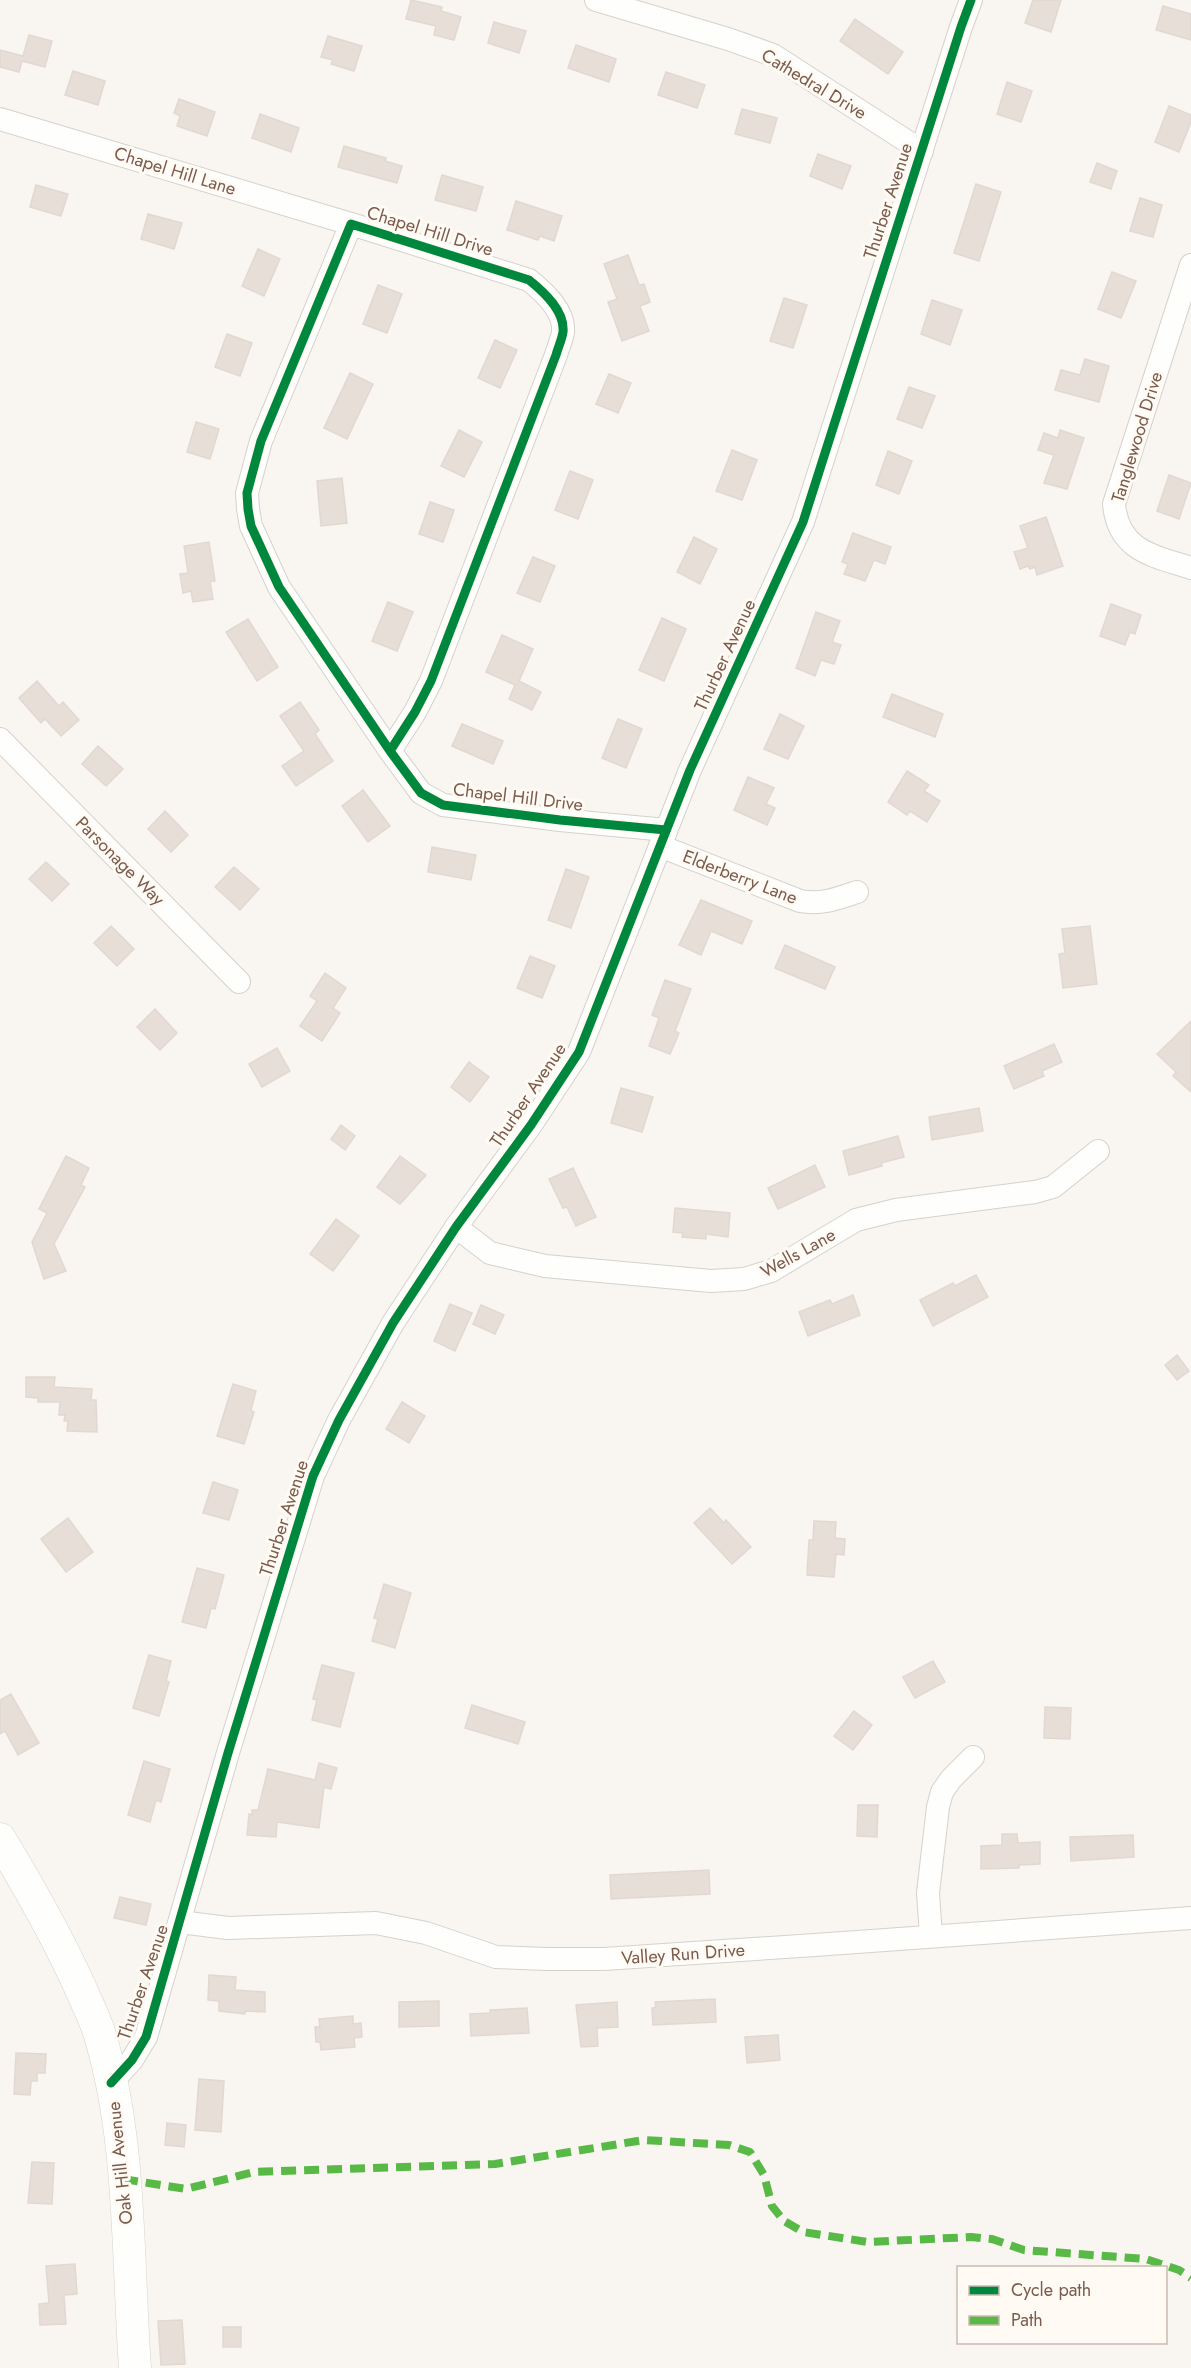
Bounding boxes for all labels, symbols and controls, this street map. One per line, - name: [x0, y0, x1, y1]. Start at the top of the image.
- street label: Cathedral Drive: [756, 42, 872, 126]
- street label: Chapel Hill Lane: [111, 140, 239, 202]
- street label: Thurber Avenue: [857, 140, 919, 262]
- street label: Chapel Hill Drive: [364, 199, 496, 263]
- street label: Tanglewood Drive: [1105, 368, 1169, 506]
- street label: Thurber Avenue: [688, 595, 762, 715]
- street label: Chapel Hill Drive: [452, 776, 584, 818]
- street label: Parsonage Way: [70, 811, 171, 912]
- street label: Elderberry Lane: [679, 843, 801, 911]
- street label: Thurber Avenue: [483, 1038, 573, 1152]
- street label: Wells Lane: [756, 1222, 840, 1284]
- street label: Thurber Avenue: [253, 1457, 315, 1579]
- street label: Thurber Avenue: [111, 1921, 175, 2043]
- street label: Valley Run Drive: [620, 1937, 746, 1971]
- street label: Oak Hill Avenue: [101, 2100, 139, 2226]
- legend: [957, 2266, 1167, 2344]
- text: Cycle path: [1011, 2277, 1091, 2303]
- text: Path: [1011, 2307, 1043, 2333]

